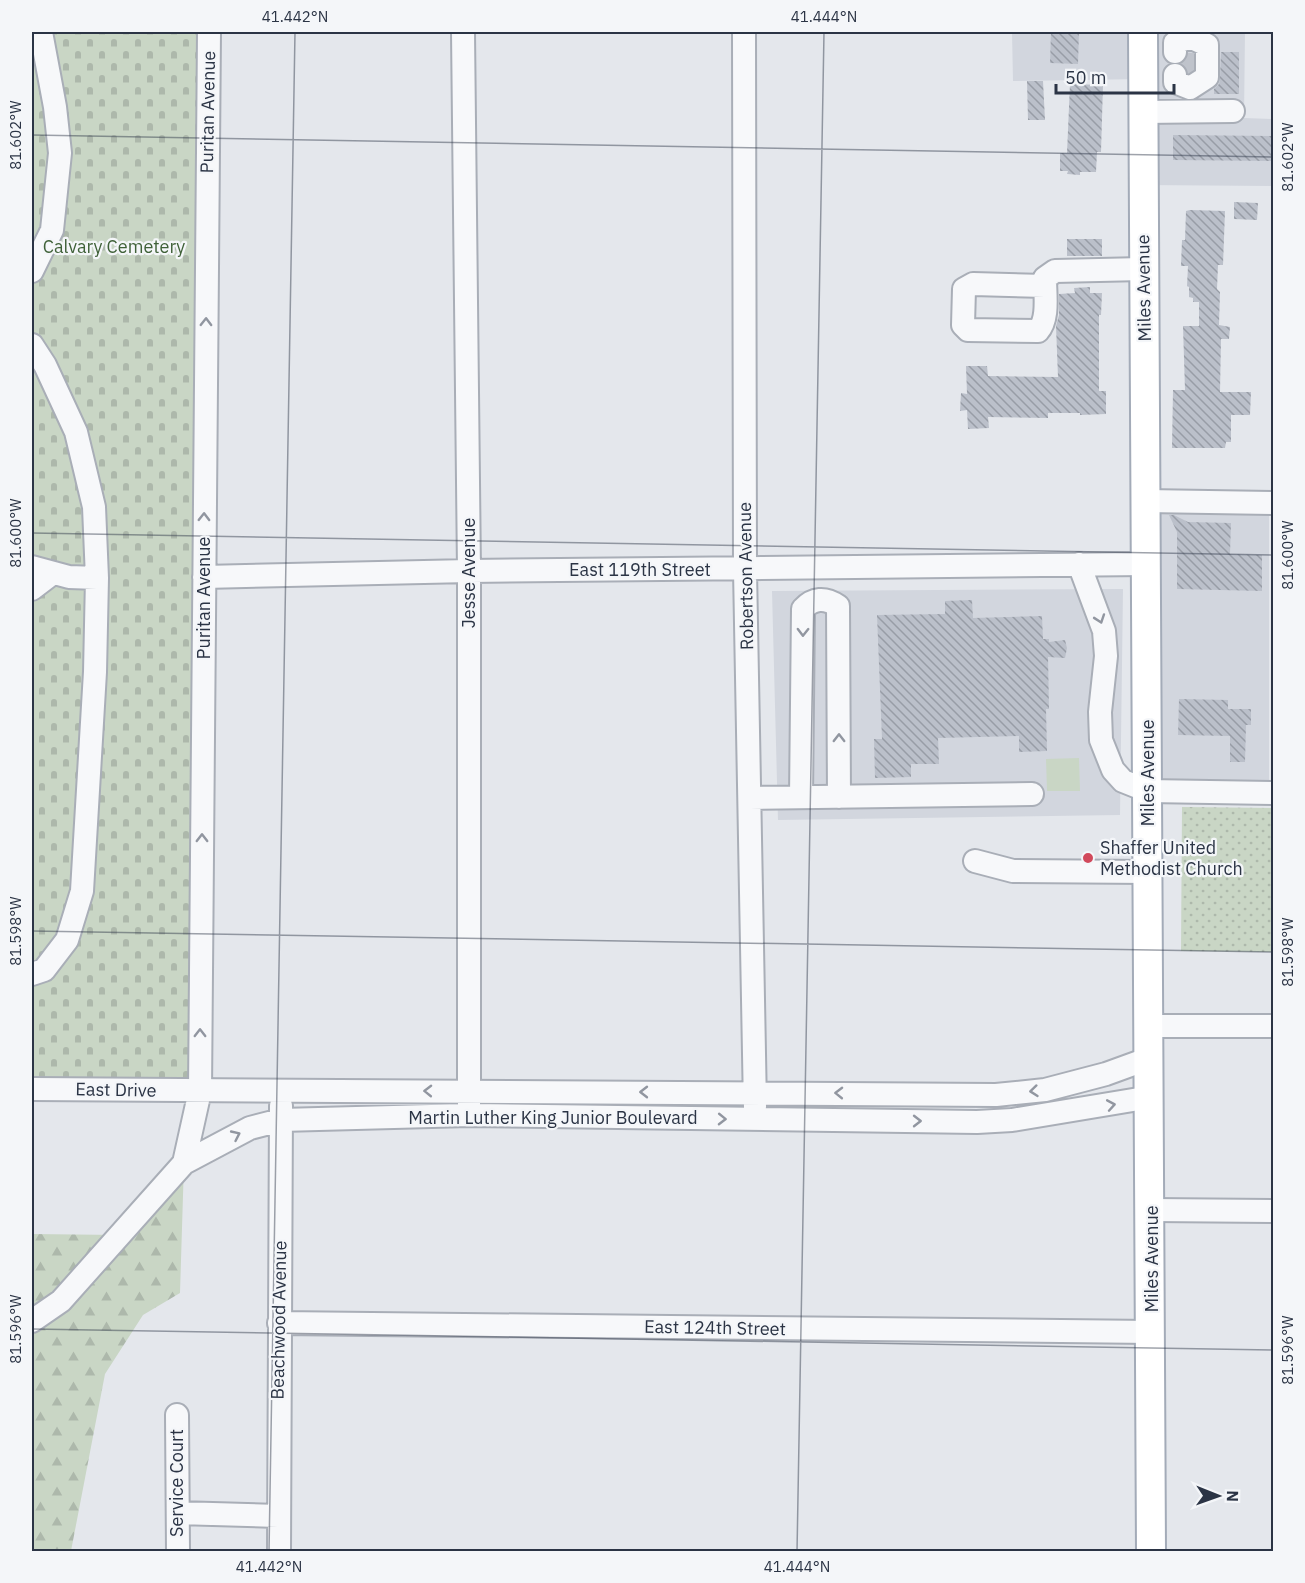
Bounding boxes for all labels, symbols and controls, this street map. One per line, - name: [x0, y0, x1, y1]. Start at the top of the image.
- text: 41.442°N: [262, 7, 328, 26]
- text: 41.444°N: [791, 7, 857, 26]
- street label: Puritan Avenue: [195, 50, 220, 174]
- scale bar: [1056, 57, 1174, 95]
- text: 50 m: [1065, 66, 1107, 89]
- text: 81.602°W: [6, 100, 25, 170]
- text: 81.602°W: [1278, 122, 1297, 192]
- street label: Miles Avenue: [1131, 234, 1156, 342]
- park label: Calvary Cemetery: [43, 235, 185, 258]
- one-way arrow: [200, 317, 212, 326]
- text: 81.600°W: [6, 498, 25, 568]
- street label: Robertson Avenue: [733, 502, 758, 650]
- one-way arrow: [198, 512, 210, 521]
- street label: Jesse Avenue: [457, 518, 480, 628]
- text: 81.600°W: [1278, 520, 1297, 590]
- street label: Puritan Avenue: [192, 537, 215, 659]
- street label: East 119th Street: [569, 558, 711, 581]
- one-way arrow: [1092, 613, 1105, 624]
- one-way arrow: [797, 627, 809, 636]
- street label: Miles Avenue: [1136, 719, 1159, 827]
- one-way arrow: [833, 734, 845, 743]
- one-way arrow: [196, 833, 208, 842]
- place label: Shaffer United Methodist Church: [1100, 836, 1243, 880]
- marker: Shaffer United Methodist Church: [1081, 851, 1095, 865]
- text: 81.598°W: [6, 896, 25, 966]
- text: 81.598°W: [1278, 917, 1297, 987]
- one-way arrow: [194, 1028, 206, 1037]
- street label: East Drive: [75, 1077, 157, 1102]
- one-way arrow: [423, 1085, 432, 1097]
- one-way arrow: [1029, 1085, 1038, 1097]
- one-way arrow: [639, 1086, 648, 1098]
- one-way arrow: [834, 1087, 843, 1100]
- one-way arrow: [1106, 1099, 1115, 1111]
- street label: Martin Luther King Junior Boulevard: [408, 1106, 698, 1129]
- one-way arrow: [718, 1113, 727, 1125]
- one-way arrow: [913, 1115, 922, 1127]
- one-way arrow: [229, 1130, 240, 1142]
- street label: Miles Avenue: [1140, 1205, 1163, 1313]
- street label: Beachwood Avenue: [266, 1240, 291, 1400]
- text: 81.596°W: [6, 1294, 25, 1364]
- street label: East 124th Street: [644, 1315, 786, 1340]
- text: 81.596°W: [1278, 1315, 1297, 1385]
- street label: Service Court: [165, 1429, 188, 1537]
- north arrow: [1188, 1466, 1248, 1526]
- text: N: [1223, 1490, 1243, 1502]
- text: 41.442°N: [236, 1557, 302, 1576]
- text: 41.444°N: [764, 1557, 830, 1576]

